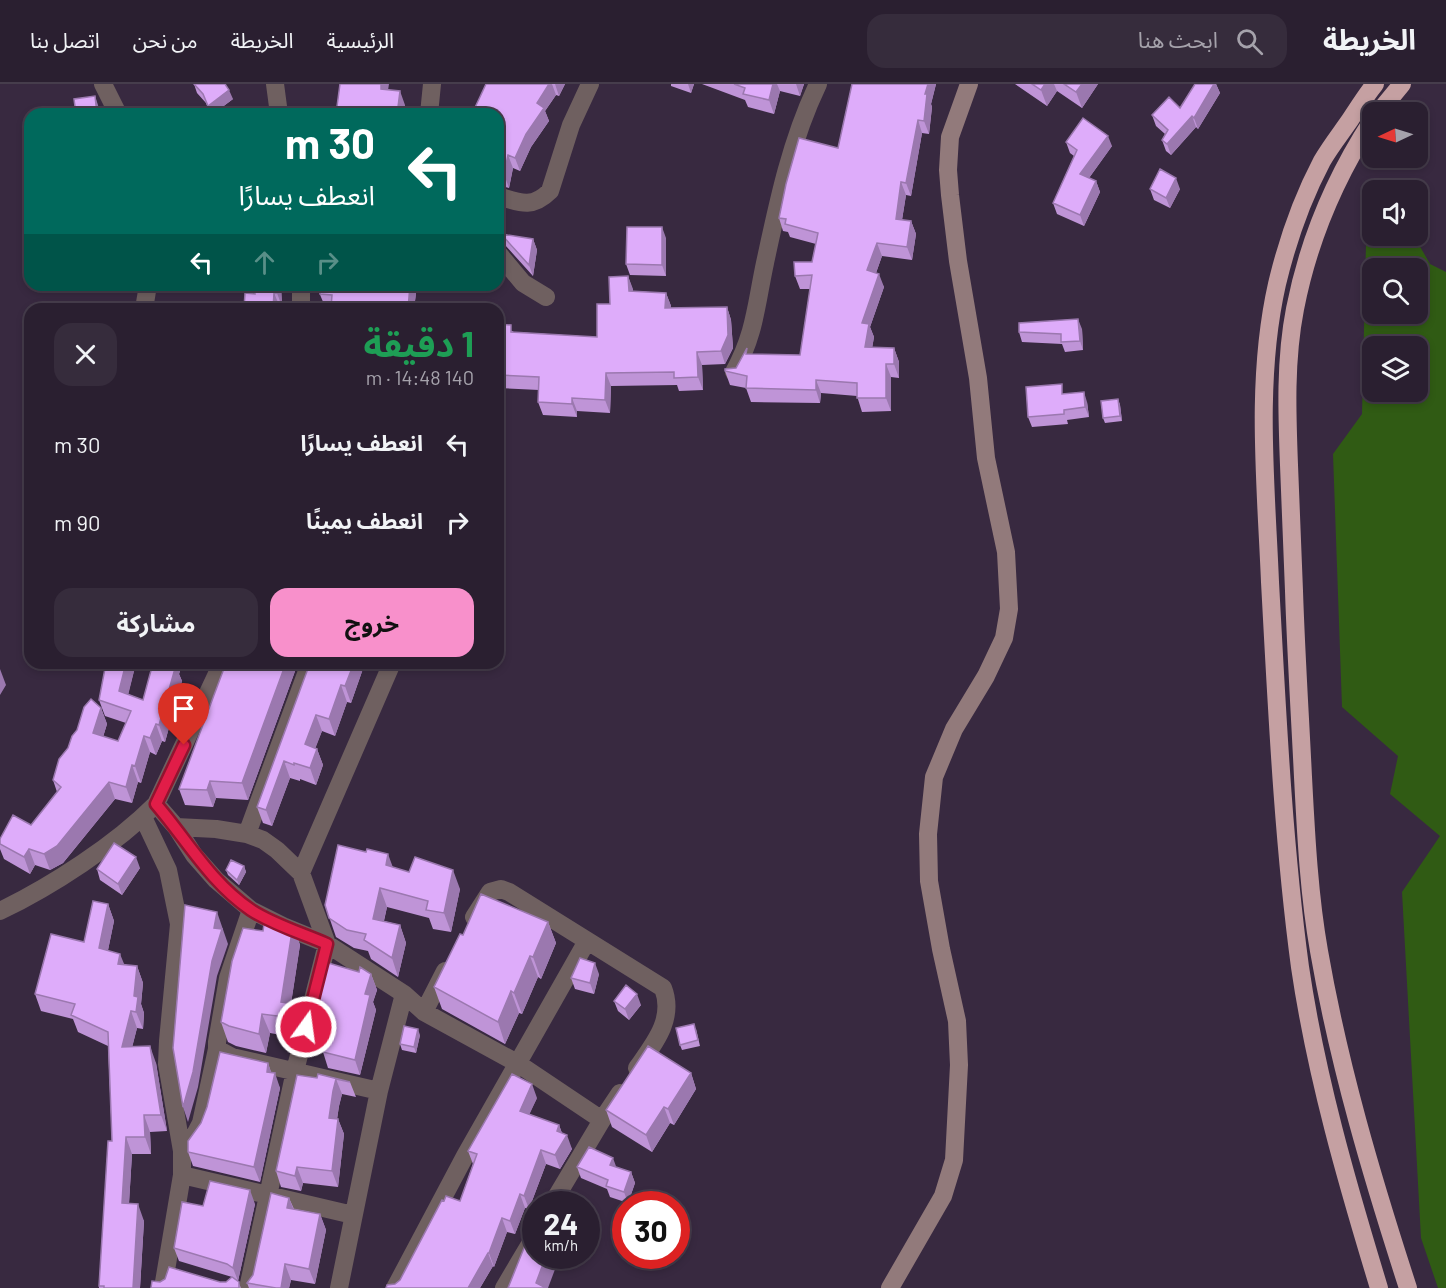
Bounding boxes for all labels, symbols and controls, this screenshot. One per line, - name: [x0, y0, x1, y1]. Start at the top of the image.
- search box: [867, 14, 1287, 68]
- text: الخريطة: [1323, 22, 1416, 56]
- icon: search: [1233, 25, 1266, 58]
- text: ابحث هنا: [1138, 26, 1218, 52]
- text: اتصل بنا: [30, 27, 100, 52]
- text: من نحن: [133, 27, 198, 52]
- text: الخريطة: [231, 27, 294, 52]
- text: الرئيسية: [327, 27, 394, 52]
- north arrow: [1362, 102, 1428, 168]
- map controls: [1362, 102, 1428, 402]
- text: 30 m: [285, 117, 375, 167]
- icon: left: [396, 132, 474, 210]
- text: انعطف يسارًا: [238, 178, 375, 210]
- button: sound: [1362, 180, 1428, 246]
- icon: left: [185, 246, 218, 279]
- icon: ahead: [248, 246, 281, 279]
- icon: right: [311, 246, 344, 279]
- button: search: [1362, 258, 1428, 324]
- text: 1 دقيقة: [363, 321, 474, 364]
- button: close: [54, 323, 117, 386]
- button: layers: [1362, 336, 1428, 402]
- text: 140 m · 14:48: [366, 365, 474, 389]
- icon: left: [441, 428, 474, 461]
- text: انعطف يسارًا: [300, 429, 423, 455]
- text: 30 m: [54, 431, 100, 457]
- icon: right: [441, 506, 474, 539]
- text: انعطف يمينًا: [306, 507, 423, 533]
- text: 90 m: [54, 509, 101, 535]
- button: مشاركة: [54, 588, 258, 657]
- button: خروج: [270, 588, 474, 657]
- pin: [158, 683, 209, 745]
- icon: arrive: [167, 692, 200, 725]
- position arrow: [274, 995, 338, 1059]
- speed limit sign: 30: [612, 1191, 690, 1269]
- text: 24: [544, 1205, 578, 1241]
- text: km/h: [544, 1236, 578, 1254]

